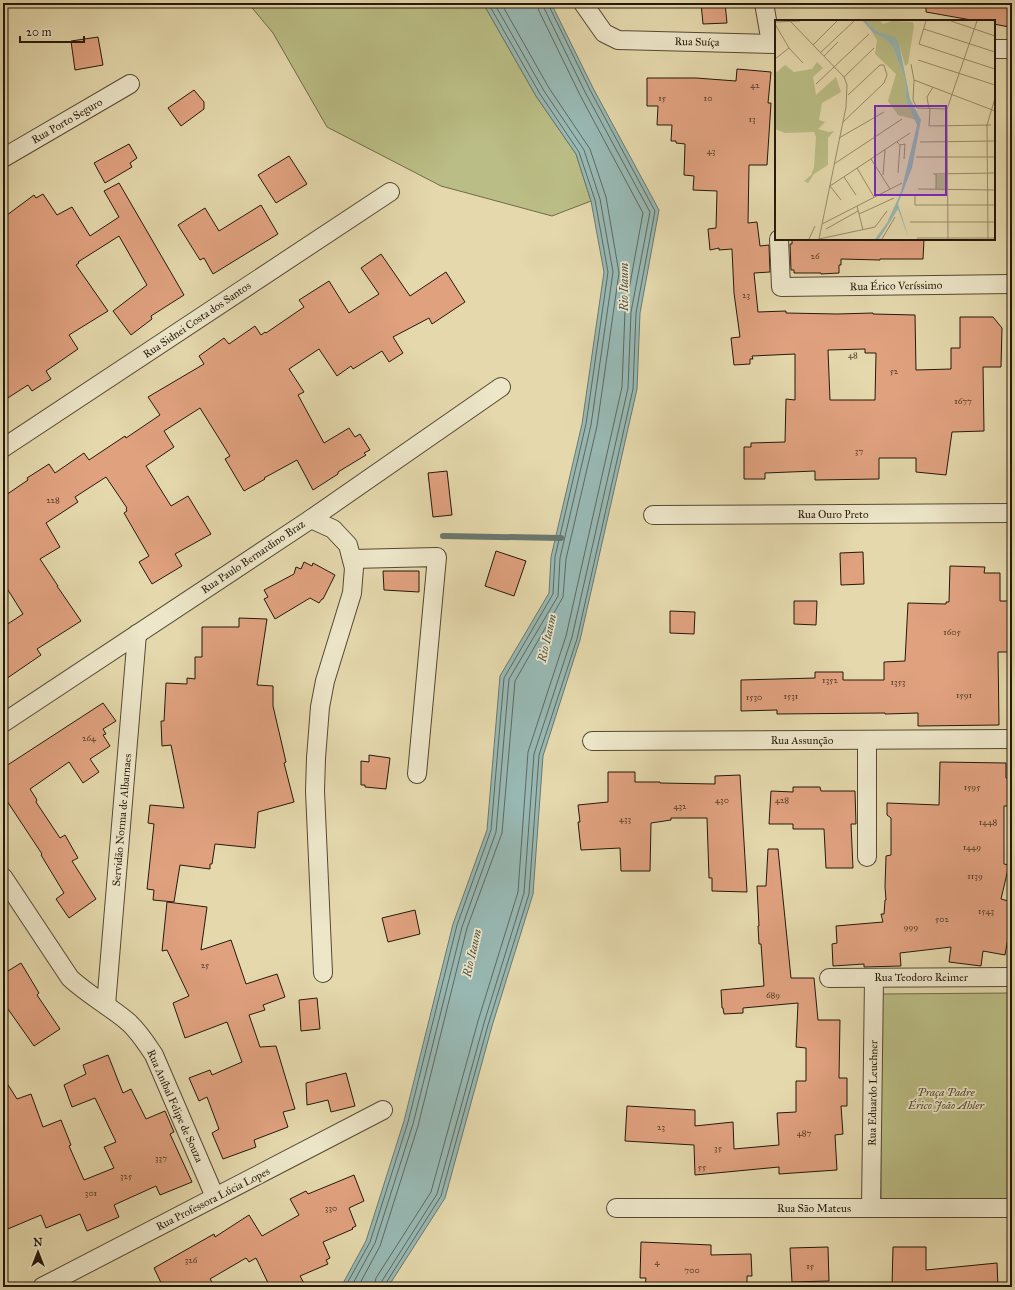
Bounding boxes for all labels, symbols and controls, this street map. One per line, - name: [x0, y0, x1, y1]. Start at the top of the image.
- scale bar: [20, 18, 84, 44]
- inset map: [775, 20, 995, 240]
- text: 20 m: [26, 25, 52, 39]
- street label: Rua Suíça: [674, 35, 720, 49]
- house number: 42: [750, 79, 760, 90]
- house number: 15: [658, 92, 667, 103]
- house number: 10: [704, 92, 712, 103]
- street label: Rua Porto Seguro: [29, 95, 105, 147]
- house number: 13: [748, 113, 756, 124]
- house number: 43: [707, 145, 716, 156]
- house number: 26: [810, 250, 820, 261]
- water label: Rio Itaum: [617, 262, 631, 312]
- street label: Rua Érico Veríssimo: [850, 278, 943, 293]
- street label: Rua Sidnei Costa dos Santos: [141, 279, 253, 361]
- house number: 23: [742, 289, 750, 300]
- house number: 48: [848, 349, 858, 360]
- house number: 52: [890, 365, 899, 376]
- house number: 1677: [954, 395, 972, 406]
- house number: 37: [855, 445, 863, 456]
- house number: 228: [46, 494, 60, 505]
- street label: Rua Ouro Preto: [797, 508, 869, 521]
- street label: Rua Paulo Bernardino Braz: [199, 517, 307, 597]
- water label: Rio Itaum: [534, 612, 559, 664]
- house number: 1605: [943, 626, 962, 637]
- house number: 1352: [822, 674, 838, 685]
- house number: 1353: [891, 676, 906, 687]
- house number: 1591: [956, 689, 972, 700]
- house number: 1531: [784, 690, 799, 701]
- house number: 1530: [746, 691, 762, 702]
- house number: 264: [82, 732, 97, 743]
- street label: Rua Assunção: [771, 734, 834, 747]
- street label: Servidão Norma de Albarnaes: [110, 753, 134, 887]
- house number: 1595: [964, 781, 981, 792]
- house number: 430: [715, 794, 729, 805]
- house number: 428: [775, 794, 789, 805]
- house number: 432: [673, 800, 687, 811]
- house number: 433: [619, 813, 632, 824]
- house number: 1448: [979, 816, 997, 827]
- house number: 1449: [963, 841, 981, 852]
- house number: 1139: [967, 870, 983, 881]
- house number: 1543: [978, 905, 994, 916]
- house number: 502: [935, 913, 949, 924]
- house number: 999: [904, 921, 918, 932]
- water label: Rio Itaum: [459, 927, 484, 979]
- house number: 25: [201, 959, 210, 970]
- street label: Rua Teodoro Reimer: [874, 971, 969, 984]
- house number: 689: [766, 989, 780, 1000]
- street label: Rua Eduardo Leuchner: [866, 1039, 880, 1146]
- street label: Rua Aníbal Felipe de Souza: [144, 1048, 206, 1165]
- park label: Praça Padre Érico João Ahler: [907, 1086, 985, 1112]
- house number: 23: [657, 1121, 665, 1132]
- house number: 487: [797, 1127, 811, 1138]
- house number: 35: [714, 1142, 723, 1153]
- house number: 337: [155, 1152, 167, 1163]
- house number: 55: [698, 1161, 707, 1172]
- street label: Rua Professora Lúcia Lopes: [154, 1165, 272, 1233]
- house number: 325: [120, 1170, 133, 1181]
- house number: 301: [85, 1187, 98, 1198]
- house number: 330: [325, 1202, 337, 1213]
- street label: Rua São Mateus: [777, 1202, 851, 1215]
- north arrow: [18, 1232, 58, 1272]
- text: N: [33, 1236, 43, 1249]
- house number: 326: [185, 1254, 198, 1265]
- house number: 4: [654, 1256, 660, 1267]
- house number: 15: [806, 1260, 815, 1271]
- house number: 700: [684, 1264, 700, 1275]

